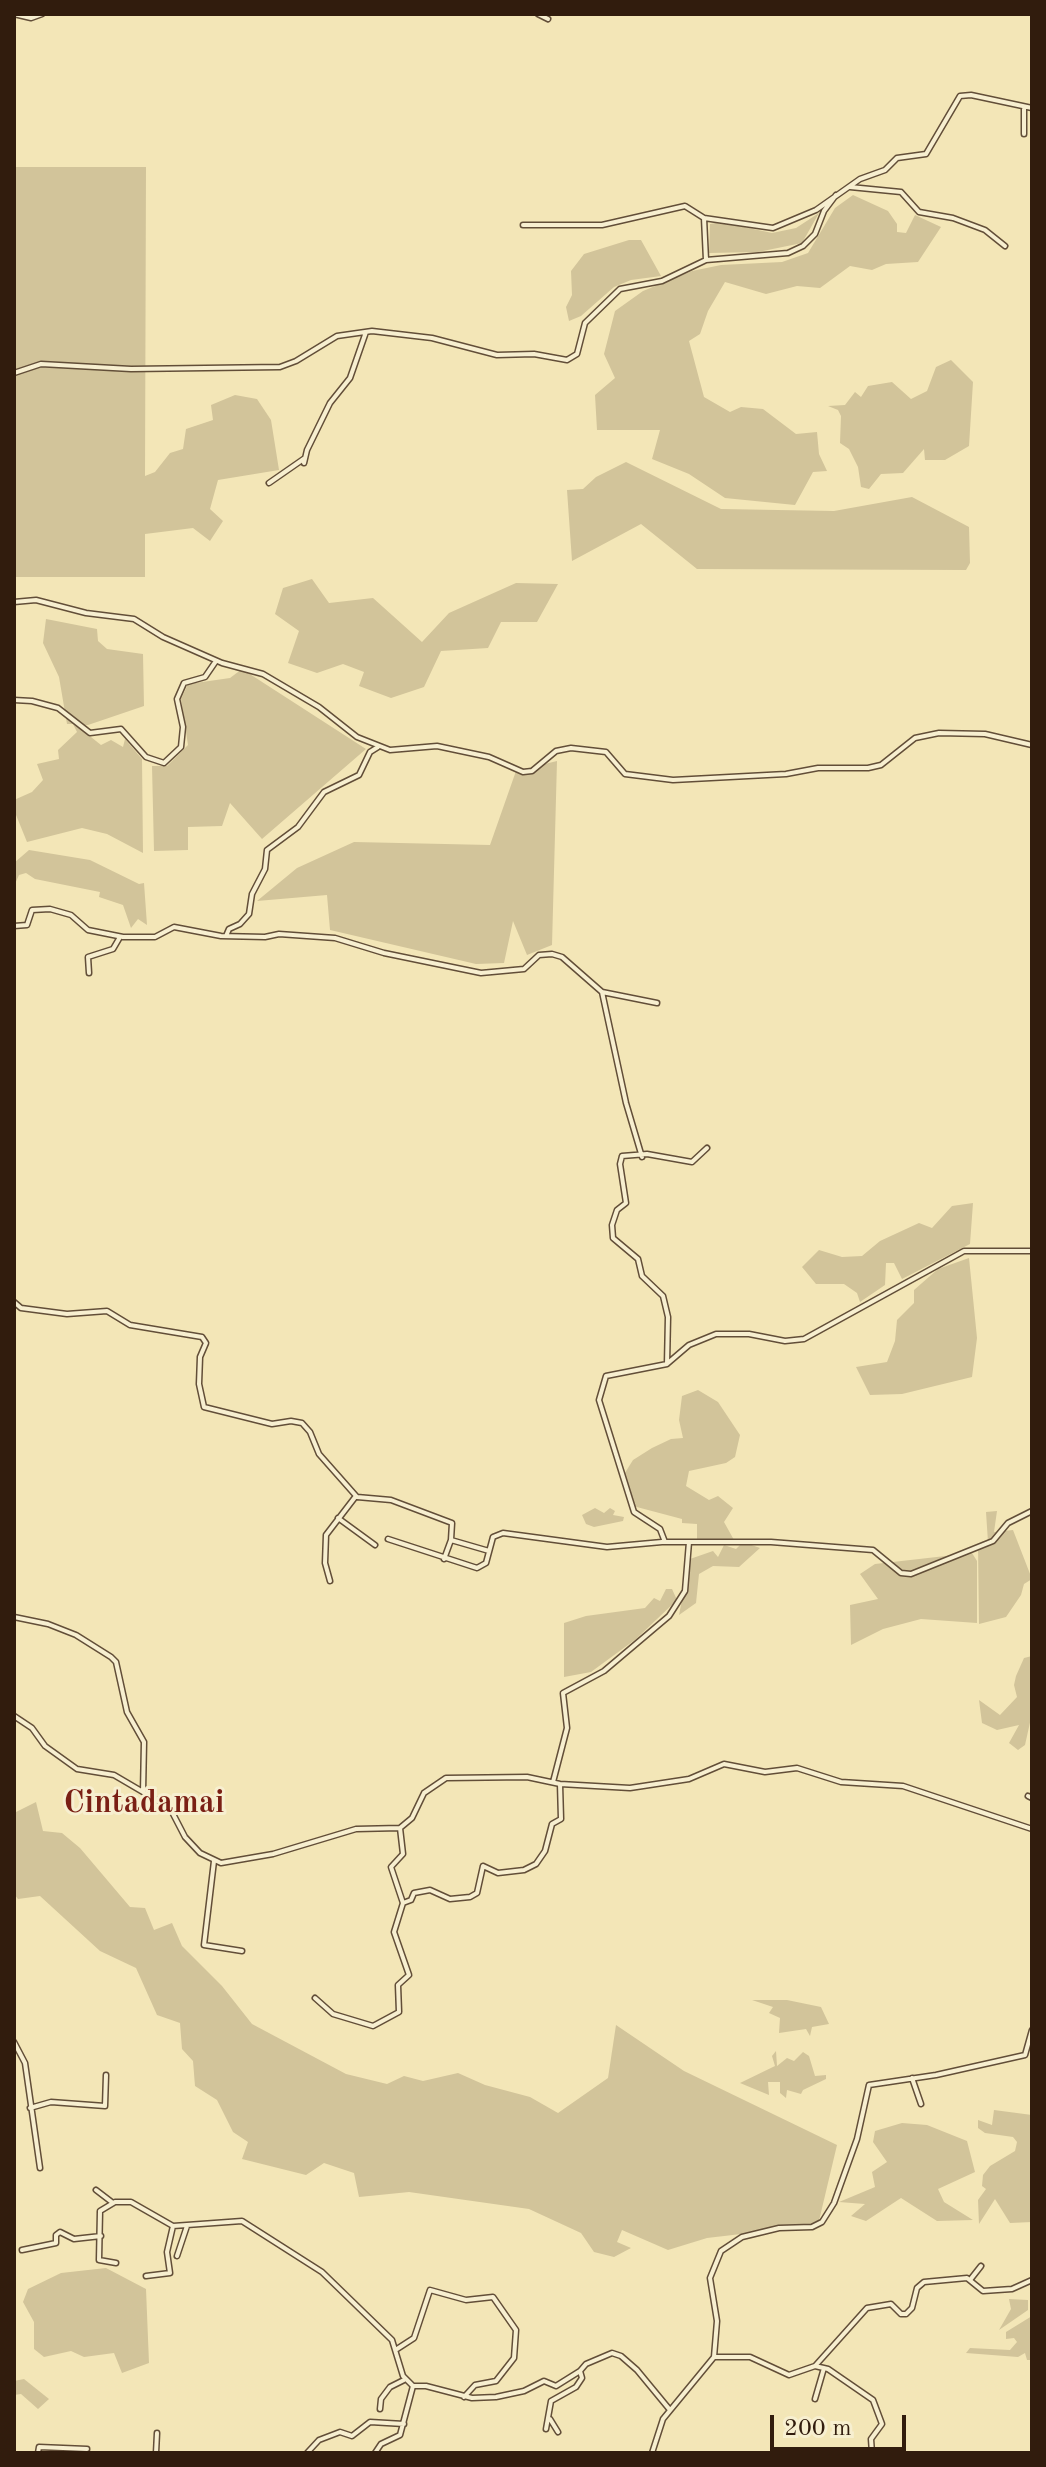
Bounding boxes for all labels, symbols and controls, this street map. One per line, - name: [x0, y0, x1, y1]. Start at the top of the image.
- district label: Cintadamai: [63, 1785, 225, 1823]
- scale bar: [774, 2399, 910, 2449]
- text: 200 m: [784, 2417, 852, 2441]

